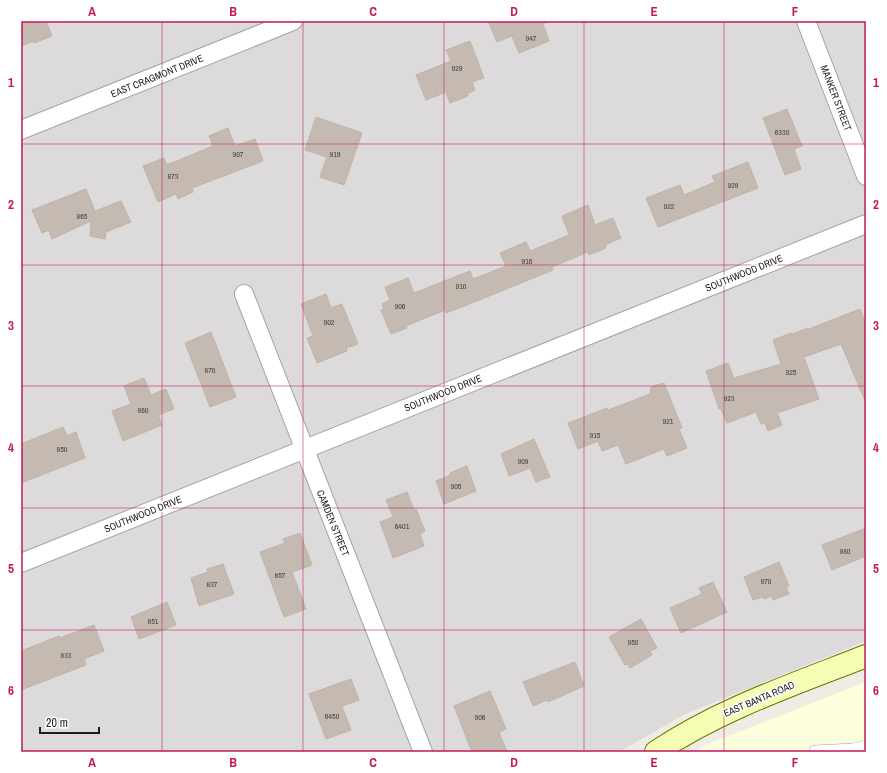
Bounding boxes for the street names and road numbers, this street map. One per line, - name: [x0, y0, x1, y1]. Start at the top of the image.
- street label: EAST CRAGMONT DRIVE: [109, 52, 205, 100]
- street label: MANKER STREET: [817, 63, 855, 133]
- street label: SOUTHWOOD DRIVE: [703, 252, 785, 294]
- street label: SOUTHWOOD DRIVE: [402, 372, 484, 414]
- street label: CAMDEN STREET: [314, 488, 352, 558]
- street label: SOUTHWOOD DRIVE: [102, 493, 184, 535]
- street label: EAST BANTA ROAD: [722, 678, 797, 720]

